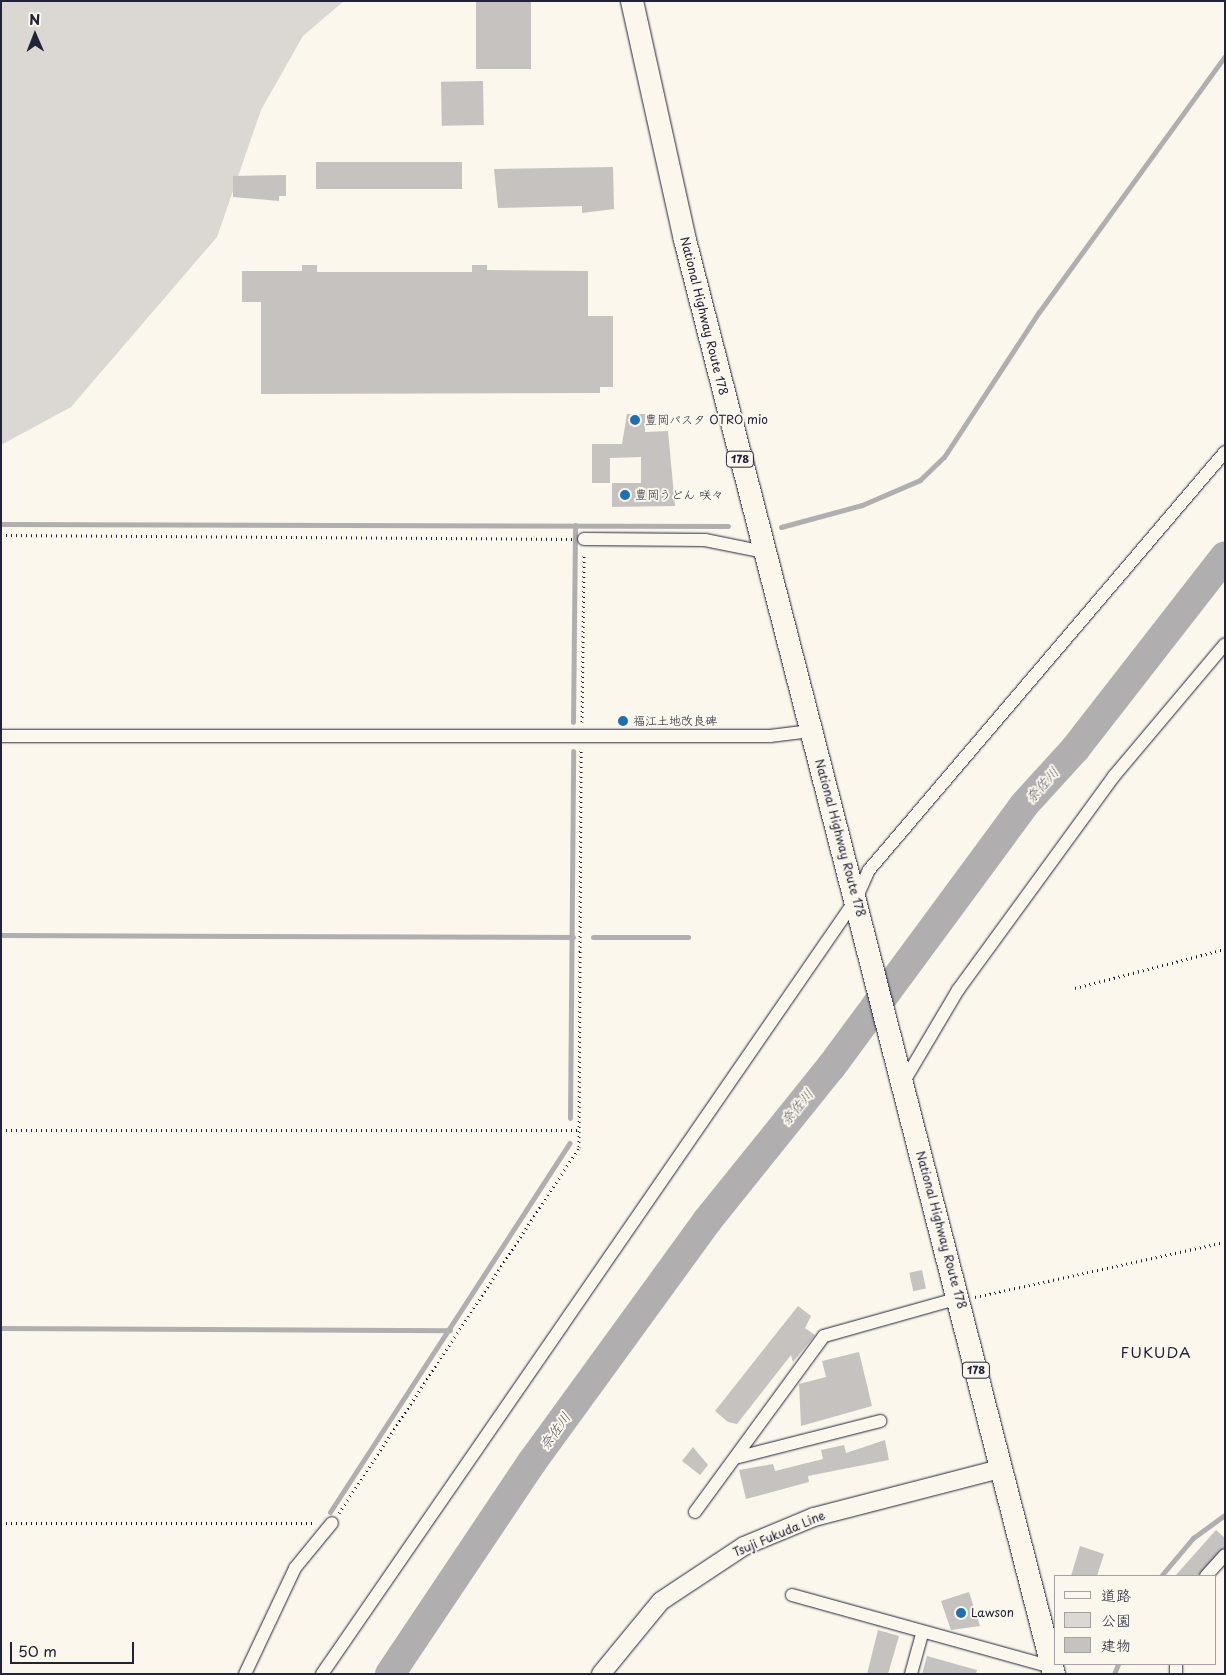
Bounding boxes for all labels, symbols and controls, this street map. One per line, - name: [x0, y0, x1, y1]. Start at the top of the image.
- text: N: [29, 9, 40, 30]
- north arrow: [10, 10, 60, 60]
- street label: National Highway Route 178: [677, 235, 731, 397]
- place label: 豊岡パスタ OTRO mio: [645, 413, 769, 427]
- marker: 豊岡パスタ OTRO mio: [629, 414, 641, 426]
- road number: 178: [725, 450, 755, 468]
- place label: 豊岡うどん 咲々: [635, 488, 723, 502]
- marker: 豊岡うどん 咲々: [619, 489, 631, 501]
- place label: 福江土地改良碑: [633, 714, 717, 728]
- marker: 福江土地改良碑: [617, 715, 629, 727]
- street label: National Highway Route 178: [812, 757, 868, 919]
- water label: 奈佐川: [1022, 764, 1062, 806]
- water label: 奈佐川: [777, 1086, 817, 1128]
- street label: National Highway Route 178: [913, 1149, 969, 1311]
- district label: FUKUDA: [1121, 1343, 1191, 1361]
- road number: 178: [961, 1362, 991, 1378]
- water label: 奈佐川: [536, 1409, 574, 1453]
- street label: Tsuji Fukuda Line: [731, 1508, 827, 1560]
- legend: [1054, 1575, 1216, 1665]
- text: 道路: [1101, 1583, 1131, 1606]
- place label: Lawson: [971, 1606, 1014, 1620]
- marker: Lawson: [955, 1607, 967, 1619]
- text: 公園: [1101, 1608, 1131, 1631]
- scale bar: [12, 1632, 136, 1664]
- text: 建物: [1101, 1633, 1131, 1656]
- text: 50 m: [18, 1639, 57, 1662]

